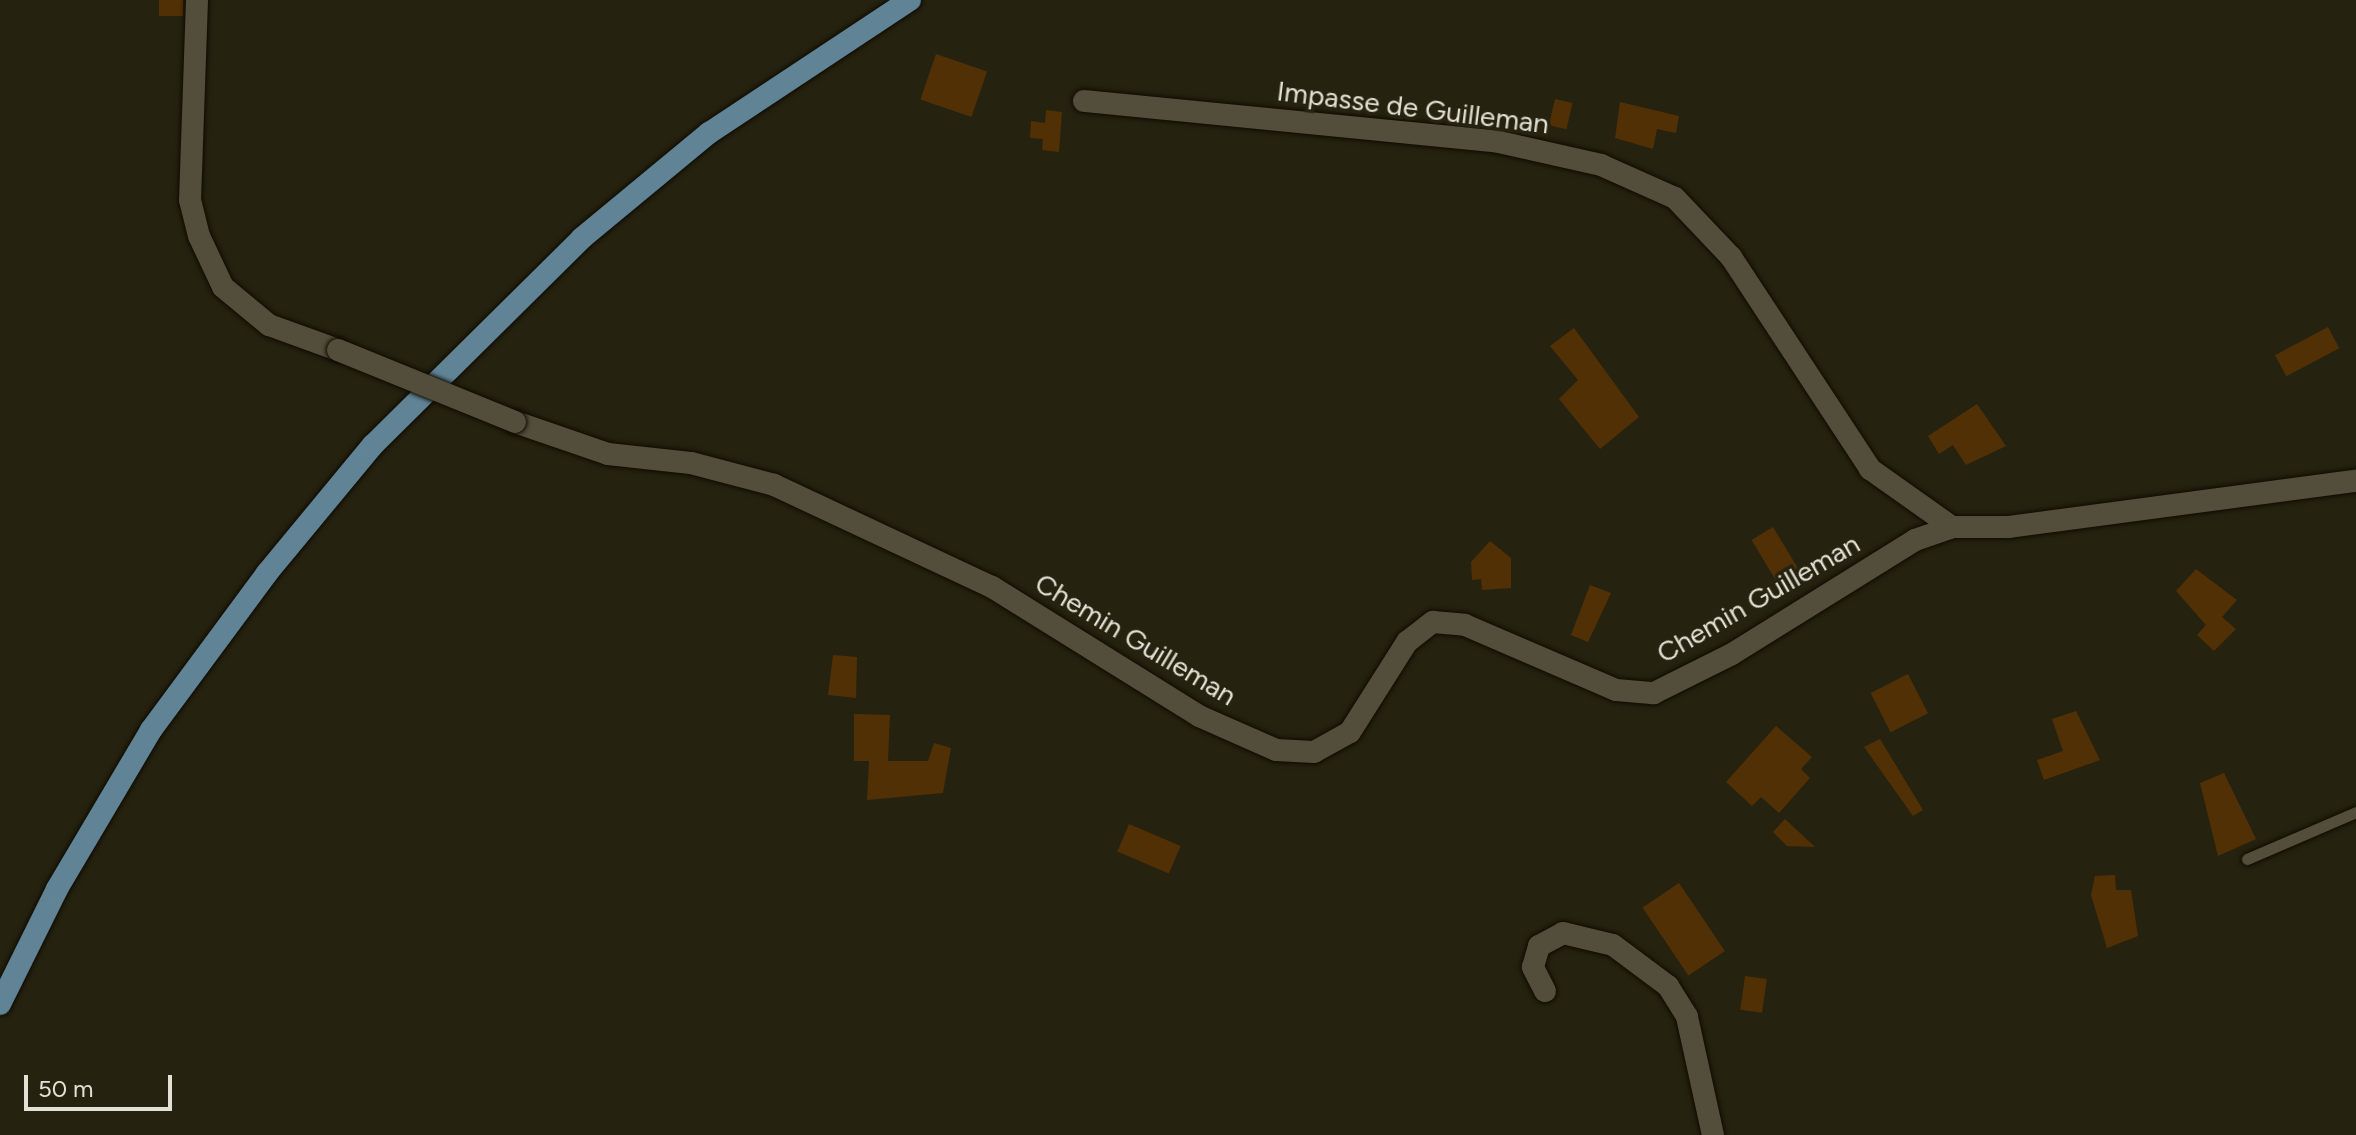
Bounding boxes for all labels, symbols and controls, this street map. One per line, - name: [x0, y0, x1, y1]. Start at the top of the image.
- street label: Impasse de Guilleman: [1275, 74, 1551, 140]
- street label: Chemin Guilleman: [1651, 526, 1865, 670]
- street label: Chemin Guilleman: [1029, 566, 1243, 712]
- scale bar: [28, 1059, 176, 1109]
- text: 50 m: [38, 1074, 94, 1103]

